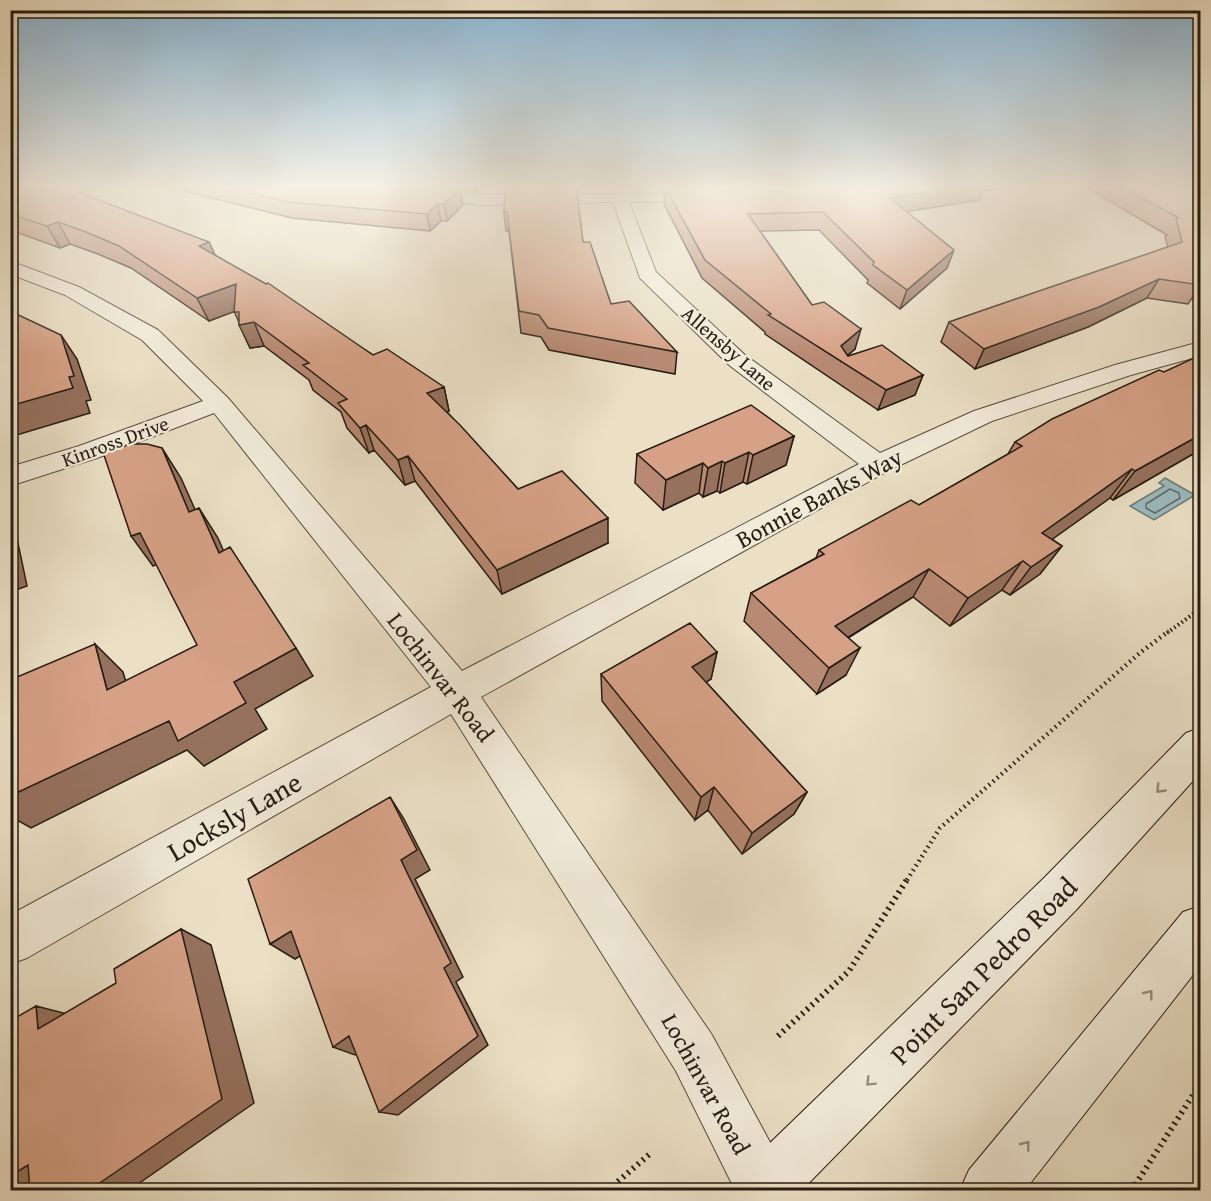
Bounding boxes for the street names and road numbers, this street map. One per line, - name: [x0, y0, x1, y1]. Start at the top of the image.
- street label: Allensby Lane: [676, 299, 782, 397]
- street label: Kinross Drive: [57, 408, 173, 474]
- street label: Bonnie Banks Way: [729, 439, 909, 557]
- street label: Lochinvar Road: [379, 605, 503, 749]
- street label: Locksly Lane: [159, 761, 309, 871]
- street label: Point San Pedro Road: [880, 867, 1086, 1073]
- street label: Lochinvar Road: [653, 1007, 759, 1161]

